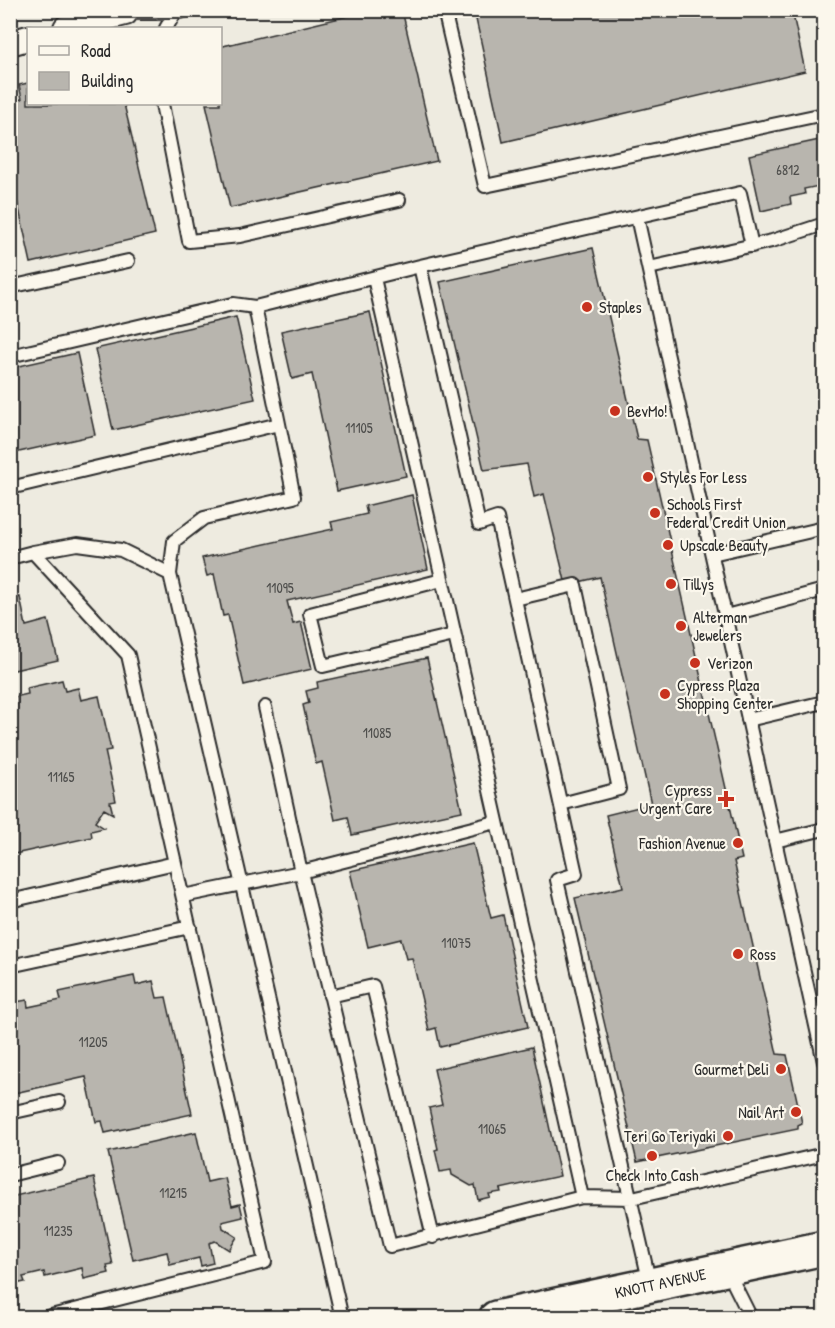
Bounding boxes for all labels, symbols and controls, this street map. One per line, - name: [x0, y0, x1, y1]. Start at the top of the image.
- legend: [27, 27, 222, 105]
- text: Road: [81, 38, 111, 63]
- text: Building: [81, 68, 133, 93]
- house number: 6812: [776, 160, 800, 179]
- place label: Staples: [599, 296, 642, 318]
- marker: Staples: [580, 300, 594, 314]
- place label: BevMo!: [627, 400, 668, 422]
- marker: BevMo!: [608, 404, 622, 418]
- house number: 11105: [345, 418, 373, 437]
- place label: Styles For Less: [660, 466, 747, 488]
- marker: Styles For Less: [641, 470, 655, 484]
- place label: Schools First Federal Credit Union: [666, 493, 786, 533]
- marker: Schools First Federal Credit Union: [648, 506, 662, 520]
- place label: Upscale Beauty: [680, 534, 768, 556]
- marker: Upscale Beauty: [661, 538, 675, 552]
- place label: Tillys: [683, 573, 714, 595]
- marker: Tillys: [664, 577, 678, 591]
- house number: 11095: [266, 578, 294, 597]
- place label: Alterman Jewelers: [693, 606, 747, 646]
- marker: Alterman Jewelers: [674, 619, 688, 633]
- place label: Verizon: [707, 652, 753, 674]
- marker: Verizon: [688, 656, 702, 670]
- place label: Cypress Plaza Shopping Center: [677, 674, 773, 714]
- marker: Cypress Plaza Shopping Center: [658, 687, 672, 701]
- house number: 11085: [363, 723, 391, 742]
- house number: 11165: [48, 767, 74, 786]
- place label: Cypress Urgent Care: [640, 779, 713, 819]
- marker: Cypress Urgent Care: [717, 790, 735, 808]
- place label: Fashion Avenue: [638, 832, 727, 854]
- marker: Fashion Avenue: [731, 836, 745, 850]
- house number: 11075: [441, 933, 471, 952]
- place label: Ross: [750, 943, 776, 965]
- marker: Ross: [731, 947, 745, 961]
- house number: 11205: [79, 1032, 108, 1051]
- place label: Gourmet Deli: [694, 1058, 769, 1080]
- marker: Gourmet Deli: [774, 1062, 788, 1076]
- place label: Nail Art: [738, 1101, 784, 1123]
- marker: Nail Art: [789, 1105, 803, 1119]
- house number: 11065: [478, 1119, 506, 1138]
- place label: Teri Go Teriyaki: [624, 1125, 716, 1147]
- marker: Teri Go Teriyaki: [721, 1129, 735, 1143]
- marker: Check Into Cash: [645, 1149, 659, 1163]
- place label: Check Into Cash: [606, 1164, 699, 1186]
- house number: 11215: [159, 1183, 187, 1202]
- house number: 11235: [44, 1221, 73, 1240]
- street label: KNOTT AVENUE: [613, 1262, 708, 1303]

